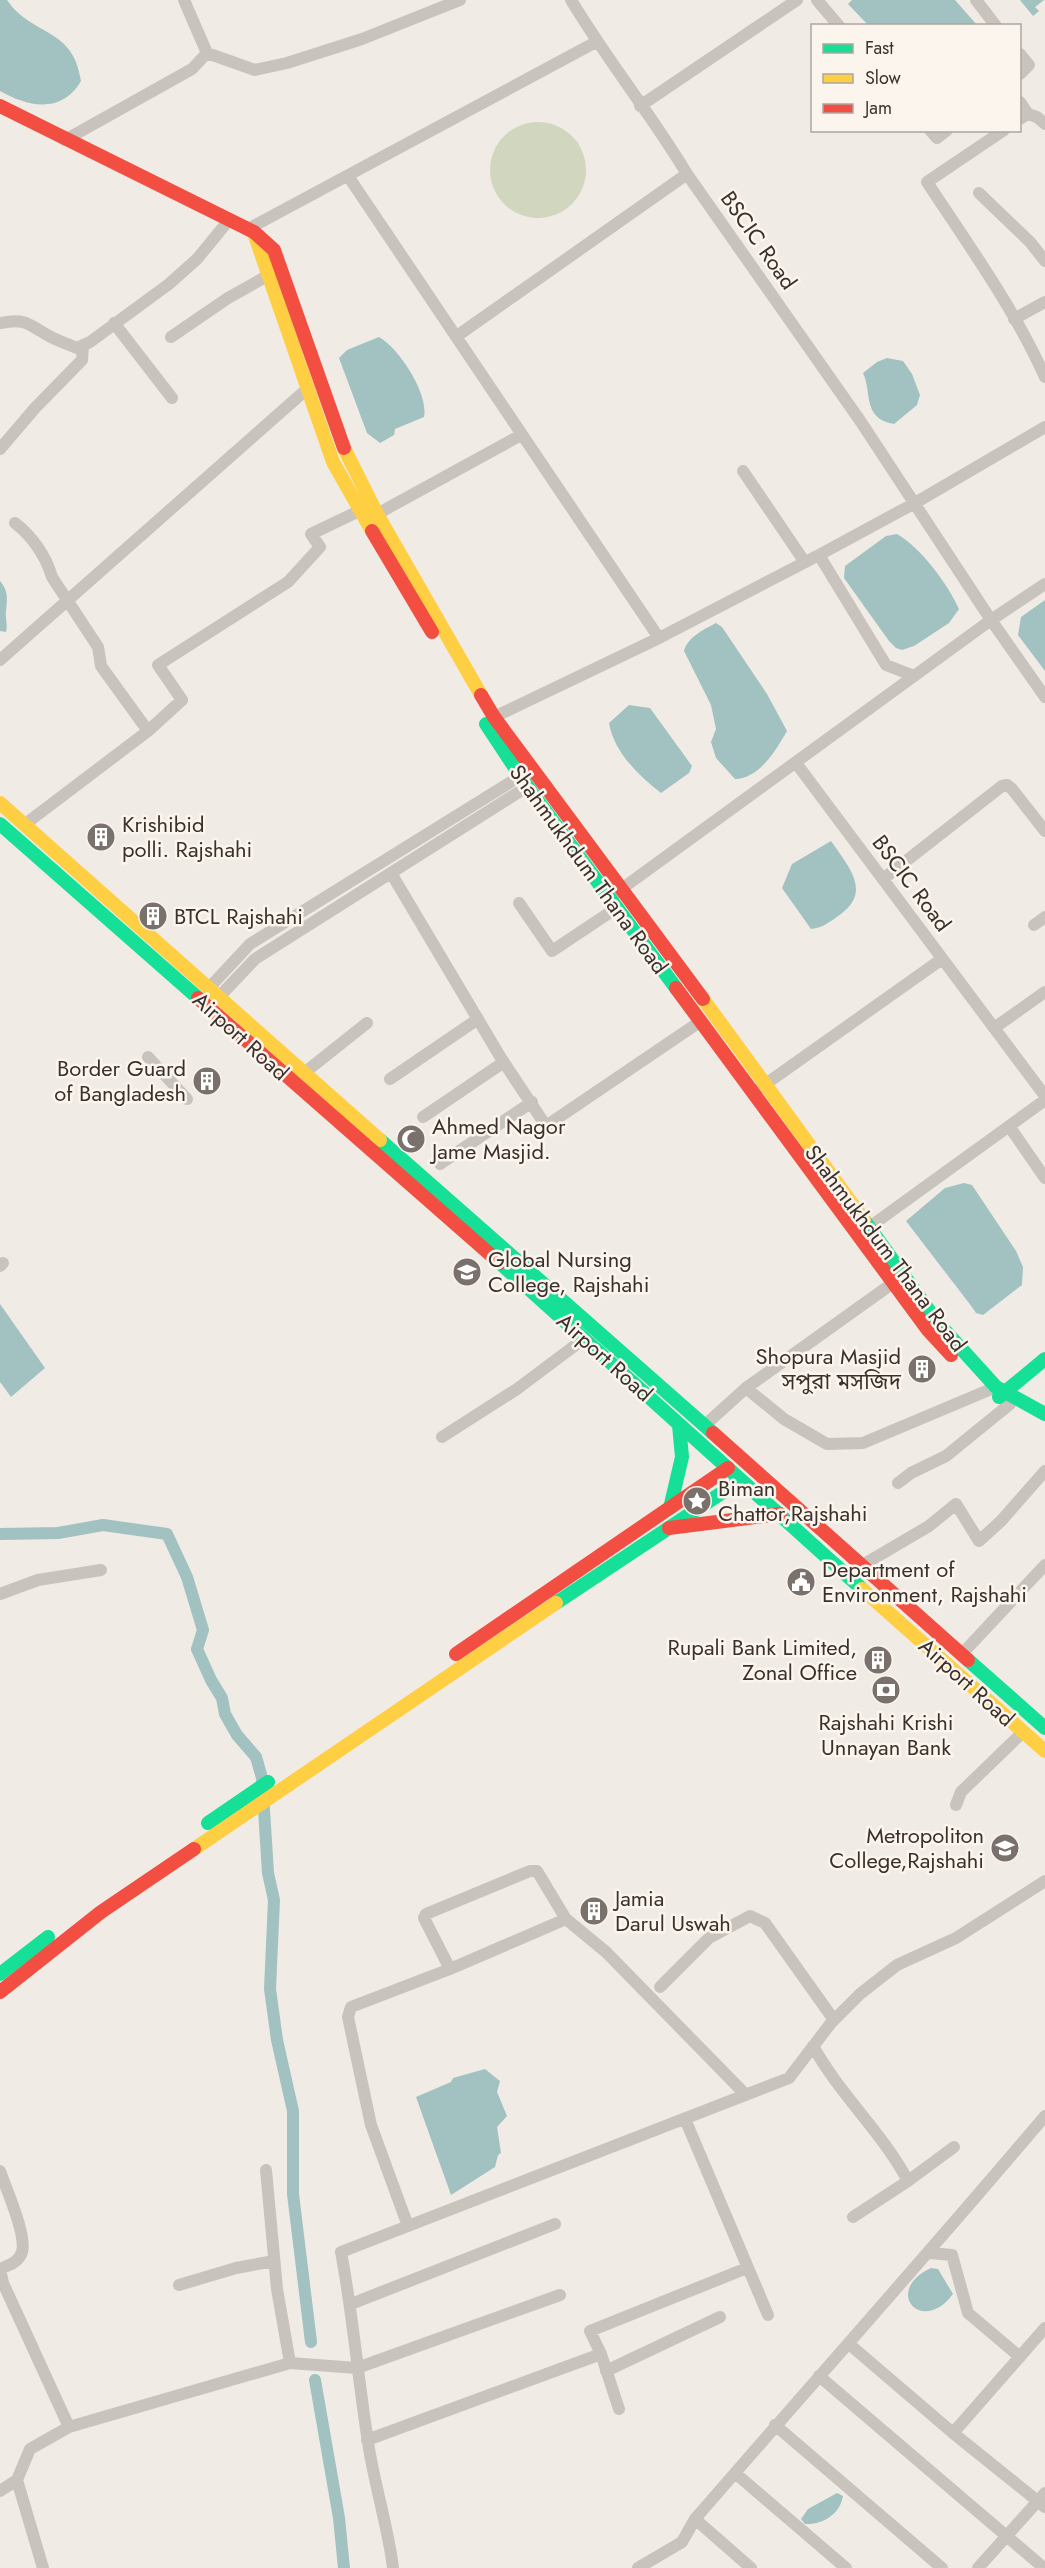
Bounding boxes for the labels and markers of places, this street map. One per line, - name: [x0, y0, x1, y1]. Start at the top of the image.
- place label: Krishibid polli. Rajshahi: [122, 808, 252, 865]
- building icon: Krishibid polli. Rajshahi: [85, 821, 117, 853]
- building icon: BTCL Rajshahi: [137, 900, 169, 932]
- place label: BTCL Rajshahi: [174, 900, 303, 932]
- place label: Border Guard of Bangladesh: [54, 1052, 186, 1109]
- building icon: Border Guard of Bangladesh: [191, 1065, 223, 1097]
- place label: Ahmed Nagor Jame Masjid.: [429, 1110, 566, 1167]
- mosque icon: Ahmed Nagor Jame Masjid.: [395, 1123, 427, 1155]
- place label: Global Nursing College, Rajshahi: [488, 1243, 649, 1300]
- school or university icon: Global Nursing College, Rajshahi: [451, 1256, 483, 1288]
- place label: Shopura Masjid সপুরা মসজিদ: [756, 1340, 902, 1397]
- building icon: Shopura Masjid সপুরা মসজিদ: [906, 1353, 938, 1385]
- place label: Biman Chattor,Rajshahi: [718, 1472, 867, 1529]
- place icon: Biman Chattor,Rajshahi: [681, 1485, 713, 1517]
- place label: Department of Environment, Rajshahi: [822, 1553, 1027, 1610]
- public building icon: Department of Environment, Rajshahi: [785, 1566, 817, 1598]
- place label: Rupali Bank Limited, Zonal Office: [668, 1631, 857, 1688]
- building icon: Rupali Bank Limited, Zonal Office: [862, 1644, 894, 1676]
- bank icon: Rajshahi Krishi Unnayan Bank: [870, 1674, 902, 1706]
- place label: Rajshahi Krishi Unnayan Bank: [818, 1706, 954, 1763]
- place label: Metropoliton College,Rajshahi: [829, 1819, 984, 1876]
- school or university icon: Metropoliton College,Rajshahi: [989, 1832, 1021, 1864]
- place label: Jamia Darul Uswah: [612, 1882, 731, 1939]
- building icon: Jamia Darul Uswah: [578, 1895, 610, 1927]

